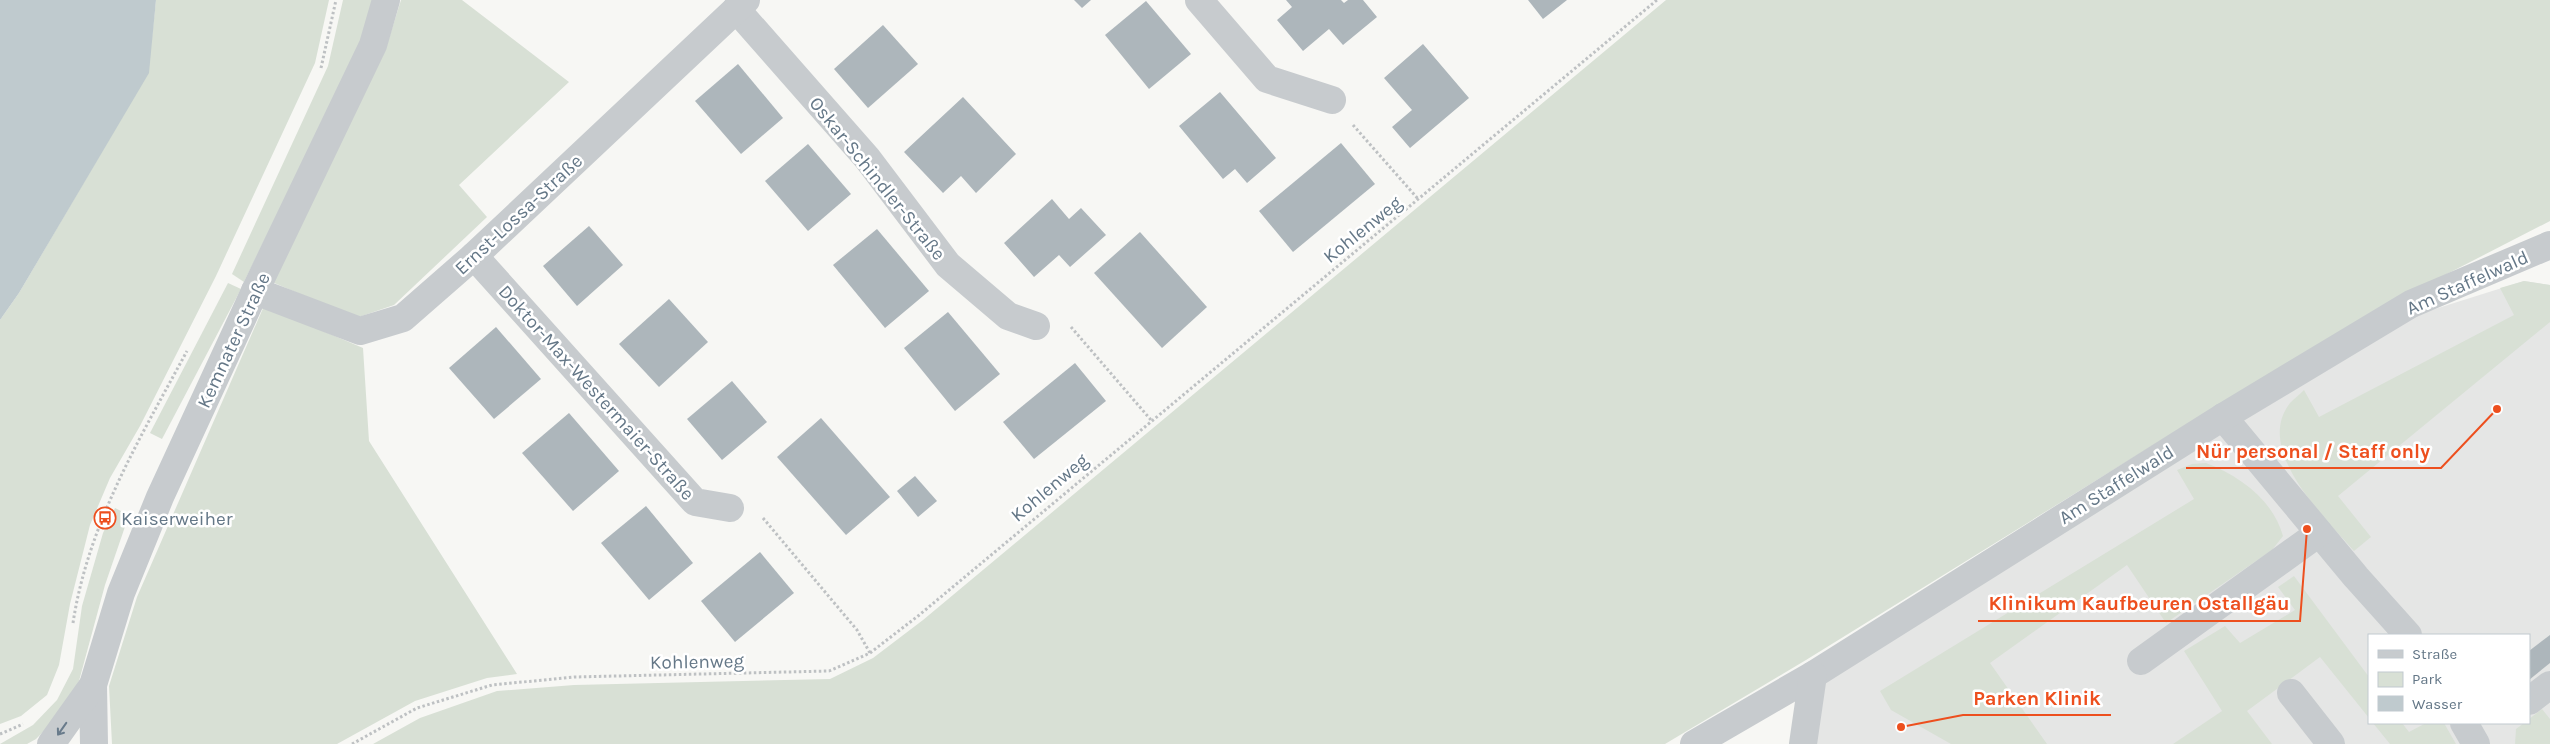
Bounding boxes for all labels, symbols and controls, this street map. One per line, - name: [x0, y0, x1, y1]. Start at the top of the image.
- street label: Oskar-Schindler-Straße: [804, 92, 950, 265]
- street label: Ernst-Lossa-Straße: [450, 150, 587, 280]
- street label: Kohlenweg: [1319, 191, 1406, 268]
- street label: Am Staffelwald: [2403, 246, 2532, 320]
- street label: Kemnater Straße: [193, 269, 275, 412]
- street label: Doktor-Max-Westermaier-Straße: [494, 281, 699, 505]
- callout: Nür personal / Staff only: [2186, 433, 2441, 468]
- text: Nür personal / Staff only: [2196, 440, 2430, 463]
- street label: Am Staffelwald: [2055, 441, 2178, 529]
- street label: Kohlenweg: [1006, 449, 1093, 526]
- bus stop icon: Kaiserweiher: [93, 506, 117, 530]
- place label: Kaiserweiher: [121, 508, 233, 530]
- callout: Klinikum Kaufbeuren Ostallgäu: [1978, 586, 2300, 621]
- text: Klinikum Kaufbeuren Ostallgäu: [1988, 592, 2290, 615]
- legend: [2368, 634, 2530, 724]
- text: Straße: [2412, 645, 2457, 663]
- street label: Kohlenweg: [650, 650, 745, 674]
- text: Park: [2412, 670, 2442, 688]
- callout: Parken Klinik: [1963, 680, 2111, 715]
- text: Parken Klinik: [1973, 687, 2101, 710]
- text: Wasser: [2412, 695, 2463, 713]
- one-way arrow: [57, 722, 67, 736]

